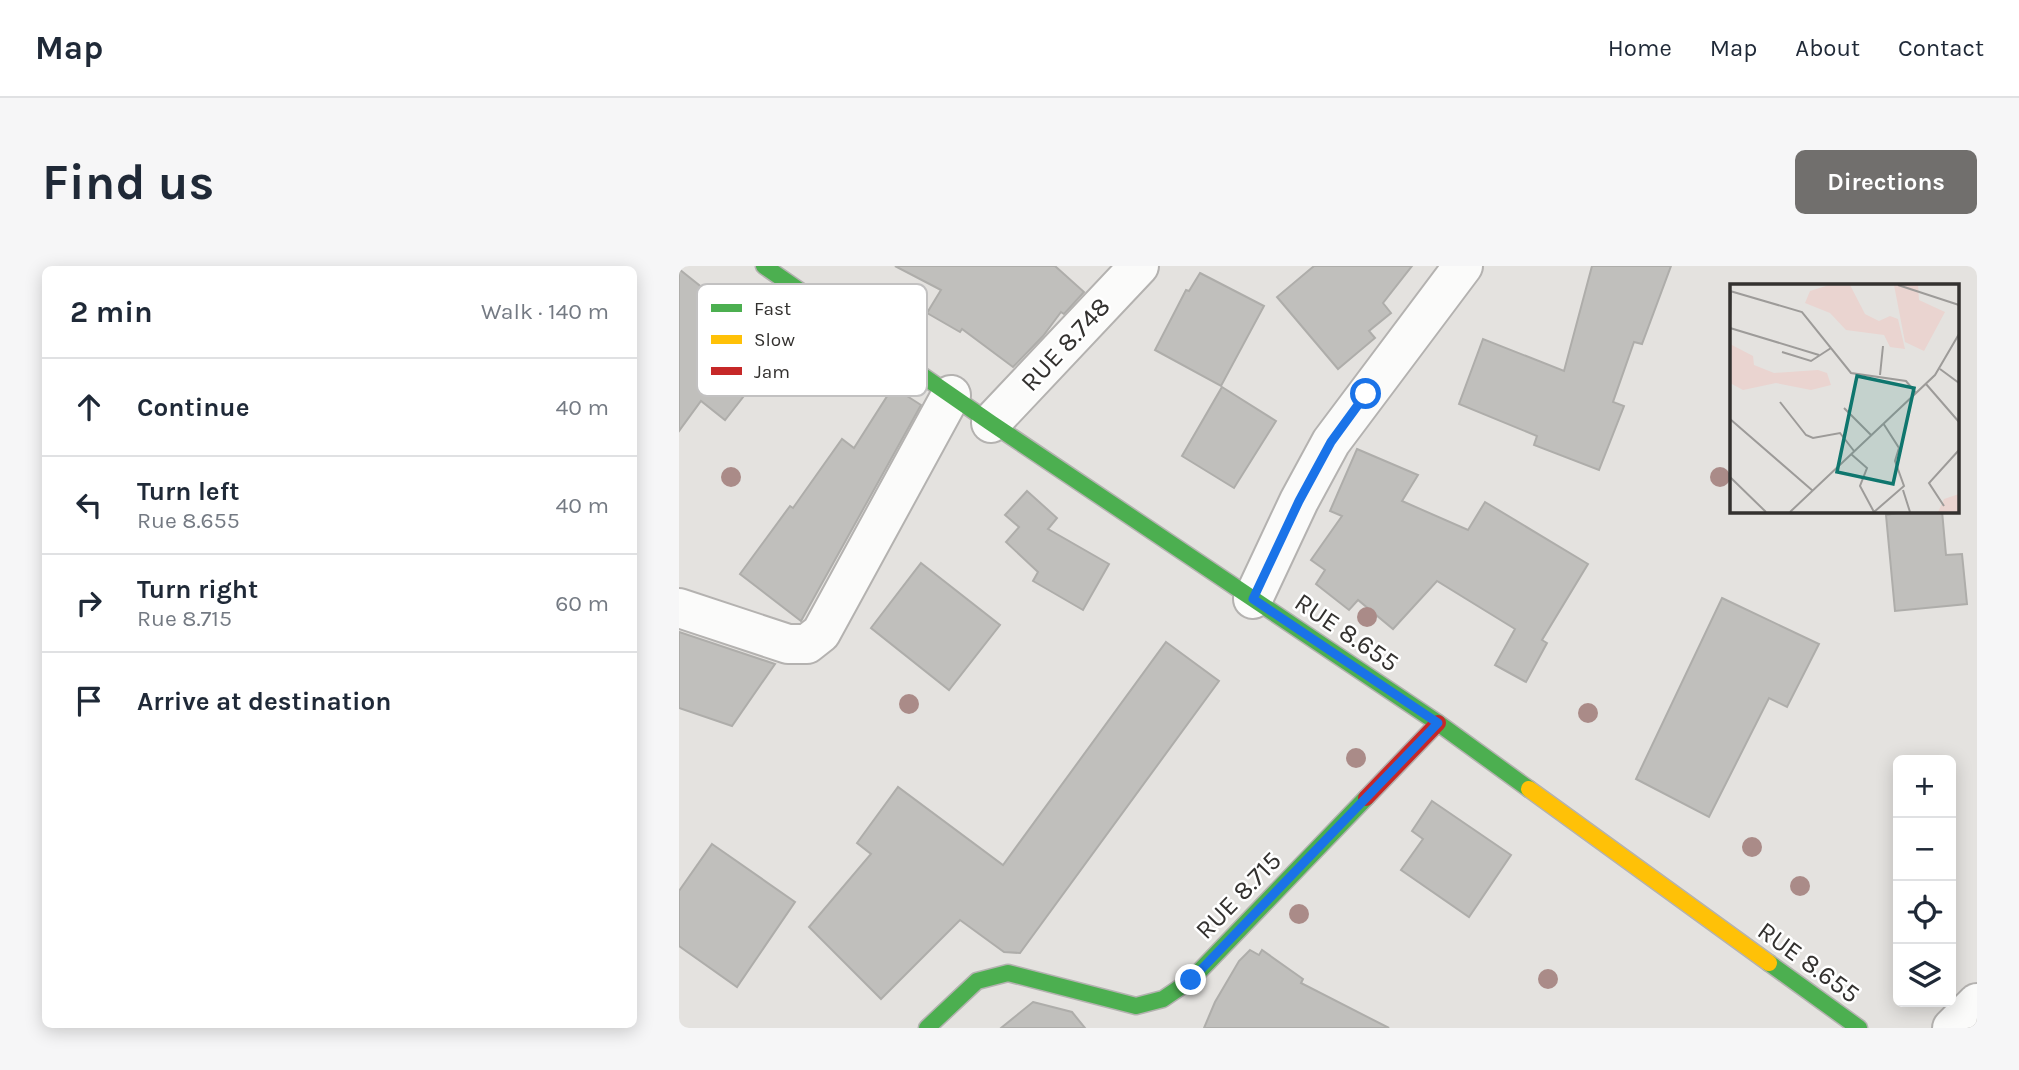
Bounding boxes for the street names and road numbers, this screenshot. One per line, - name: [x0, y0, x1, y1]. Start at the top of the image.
- street label: RUE 8.748: [1014, 291, 1117, 398]
- street label: RUE 8.655: [1289, 586, 1405, 678]
- street label: RUE 8.715: [1189, 845, 1288, 946]
- street label: RUE 8.655: [1752, 915, 1866, 1010]

